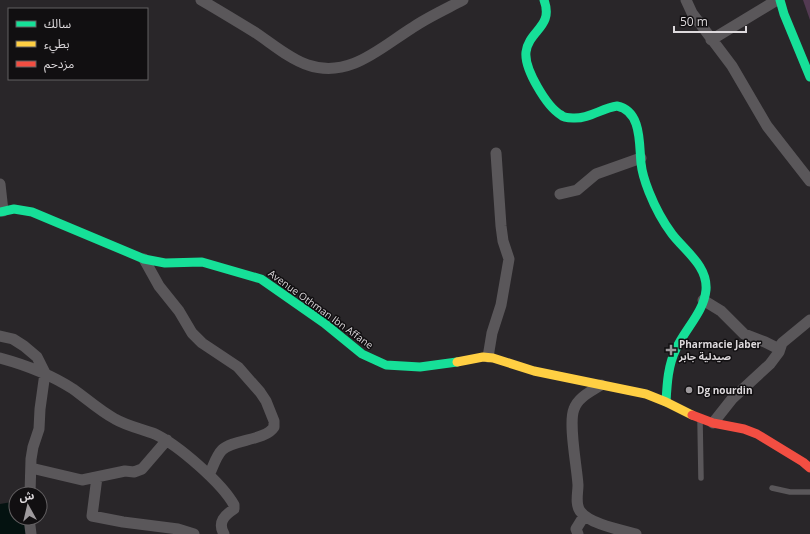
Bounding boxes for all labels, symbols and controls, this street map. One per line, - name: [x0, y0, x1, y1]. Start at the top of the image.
- legend: [8, 8, 148, 80]
- scale bar: [674, 8, 746, 34]
- text: 50 m: [680, 13, 708, 30]
- text: سالك: [44, 15, 71, 32]
- text: بطيء: [44, 35, 70, 54]
- text: مزدحم: [44, 55, 74, 73]
- street label: Avenue Othman Ibn Affane: [266, 266, 377, 352]
- place label: Pharmacie Jaber صيدلية جابر: [678, 337, 762, 363]
- marker: Pharmacie Jaber صيدلية جابر: [666, 345, 676, 355]
- place label: Dg nourdin: [697, 383, 752, 397]
- marker: Dg nourdin: [684, 385, 694, 395]
- north arrow: [8, 486, 48, 526]
- text: ش: [18, 487, 35, 504]

